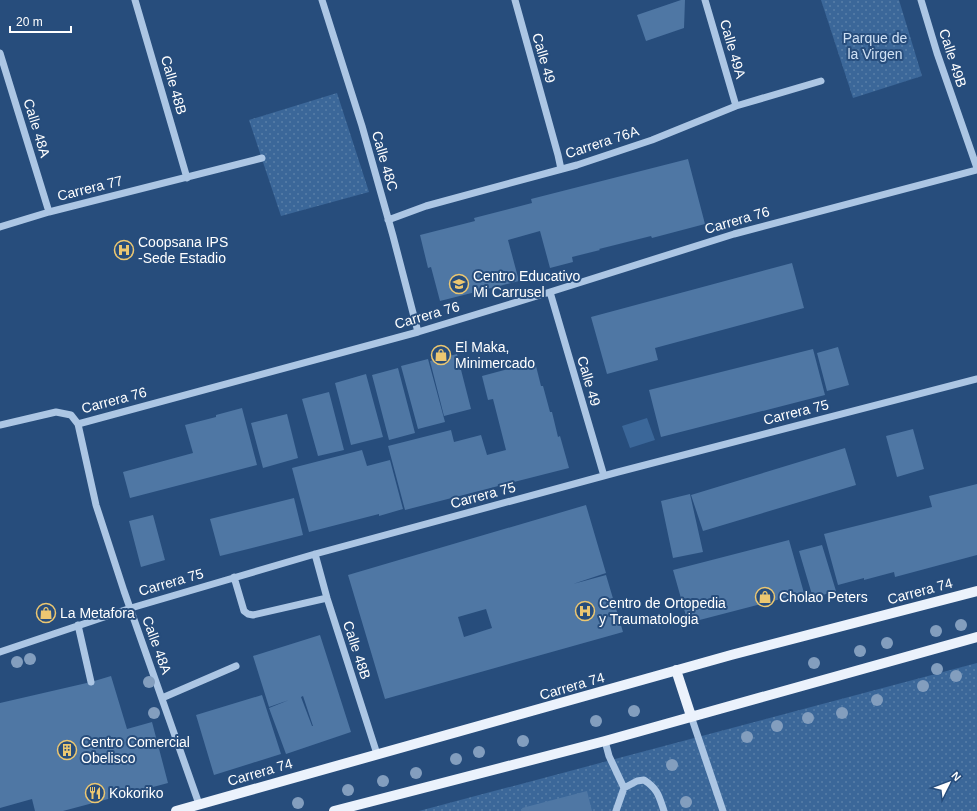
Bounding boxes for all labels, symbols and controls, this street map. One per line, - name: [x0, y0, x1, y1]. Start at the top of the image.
- scale bar: [10, 8, 71, 34]
- text: 20 m: [16, 15, 43, 29]
- street label: Calle 49A: [717, 18, 749, 81]
- street label: Calle 49B: [936, 27, 970, 89]
- park label: Parque de la Virgen: [843, 30, 908, 62]
- street label: Calle 49: [529, 31, 559, 85]
- street label: Calle 48B: [158, 54, 190, 116]
- street label: Calle 48A: [20, 97, 54, 160]
- street label: Carrera 76A: [563, 122, 641, 161]
- street label: Calle 48C: [369, 129, 401, 193]
- street label: Carrera 77: [56, 172, 125, 204]
- street label: Carrera 76: [703, 203, 772, 237]
- place label: Coopsana IPS -Sede Estadio: [138, 234, 228, 266]
- hospital icon: Coopsana IPS -Sede Estadio: [113, 239, 135, 261]
- place label: Centro Educativo Mi Carrusel: [473, 268, 581, 300]
- school or university icon: Centro Educativo Mi Carrusel: [448, 273, 470, 295]
- street label: Carrera 76: [393, 298, 462, 332]
- place label: El Maka, Minimercado: [455, 339, 535, 371]
- shop icon: El Maka, Minimercado: [430, 344, 452, 366]
- street label: Calle 49: [574, 354, 604, 408]
- street label: Carrera 76: [80, 384, 149, 416]
- street label: Carrera 75: [762, 396, 831, 428]
- street label: Carrera 75: [449, 479, 518, 511]
- street label: Carrera 75: [137, 565, 206, 599]
- street label: Carrera 74: [886, 575, 955, 607]
- shop icon: Cholao Peters: [754, 586, 776, 608]
- place label: Cholao Peters: [779, 589, 868, 605]
- place label: Centro de Ortopedia y Traumatologia: [599, 595, 726, 627]
- hospital icon: Centro de Ortopedia y Traumatologia: [574, 600, 596, 622]
- shop icon: La Metafora: [35, 602, 57, 624]
- place label: La Metafora: [60, 605, 135, 621]
- street label: Calle 48A: [139, 614, 175, 677]
- street label: Calle 48B: [340, 619, 374, 681]
- street label: Carrera 74: [538, 669, 607, 703]
- place label: Centro Comercial Obelisco: [81, 734, 190, 766]
- building icon: Centro Comercial Obelisco: [56, 739, 78, 761]
- street label: Carrera 74: [226, 755, 295, 789]
- north arrow: [929, 763, 969, 803]
- text: N: [949, 769, 964, 783]
- restaurant icon: Kokoriko: [84, 782, 106, 804]
- place label: Kokoriko: [109, 785, 164, 801]

